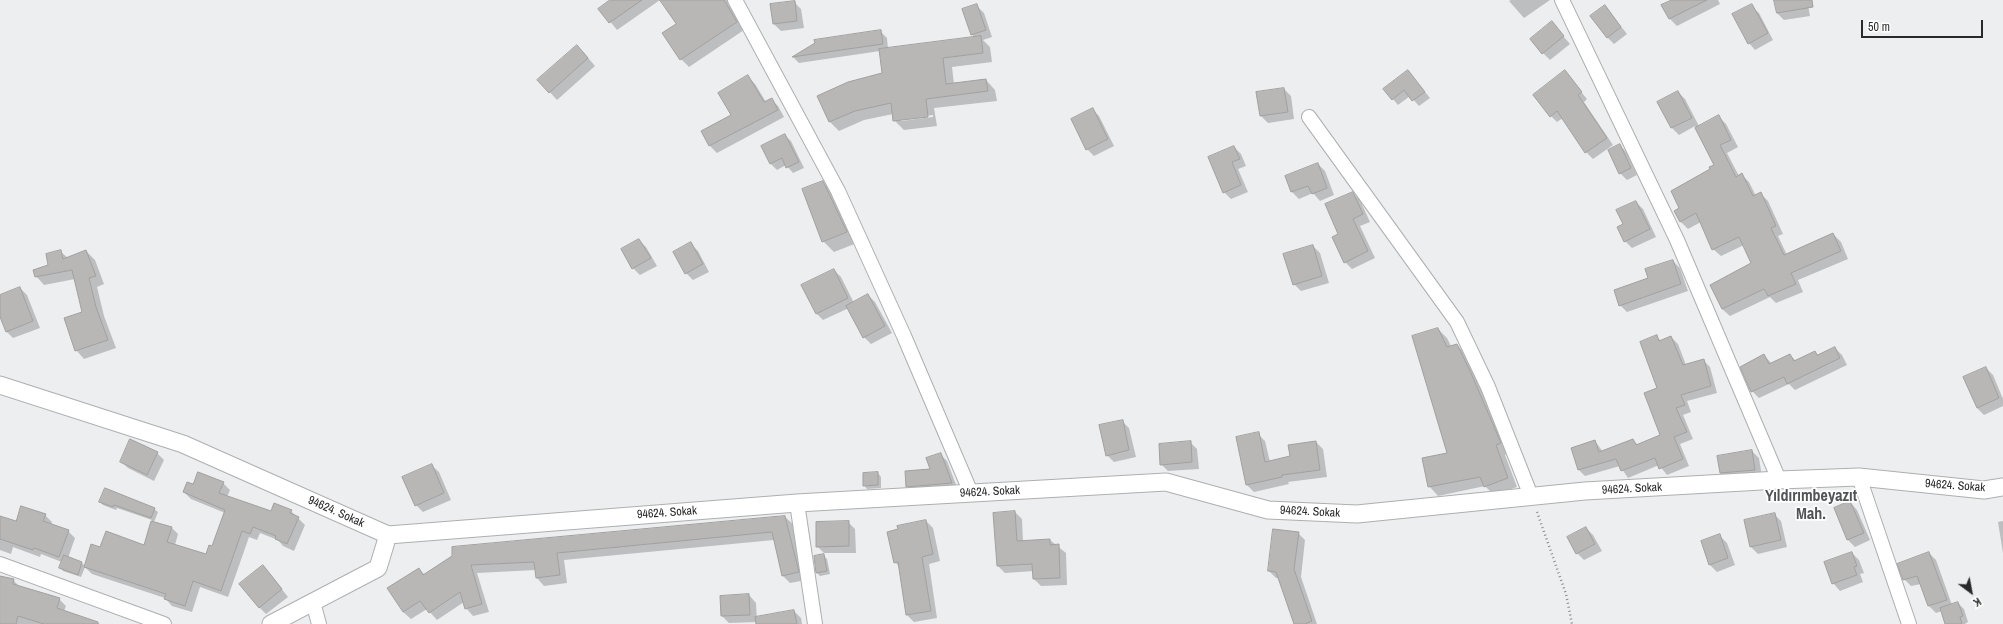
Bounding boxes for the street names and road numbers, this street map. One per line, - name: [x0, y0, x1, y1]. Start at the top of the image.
- street label: 94624. Sokak: [1924, 477, 1986, 495]
- street label: 94624. Sokak: [1602, 480, 1662, 498]
- street label: 94624. Sokak: [960, 483, 1020, 501]
- street label: 94624. Sokak: [306, 493, 366, 531]
- street label: 94624. Sokak: [1280, 503, 1340, 521]
- street label: 94624. Sokak: [636, 504, 698, 522]

